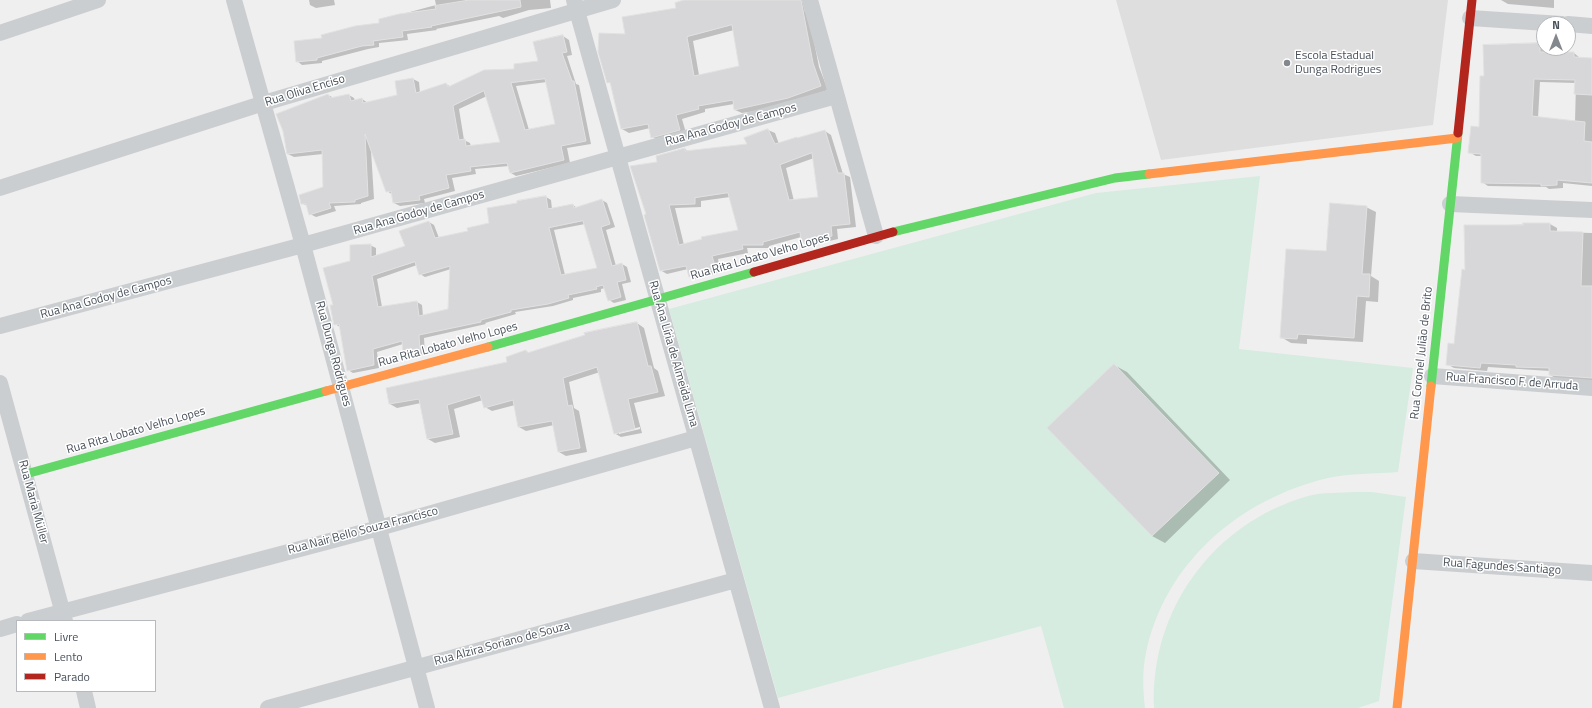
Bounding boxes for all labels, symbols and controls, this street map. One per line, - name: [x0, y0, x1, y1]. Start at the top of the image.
- north arrow: [1536, 16, 1576, 56]
- text: N: [1552, 17, 1560, 33]
- place label: Escola Estadual Dunga Rodrigues: [1295, 49, 1381, 77]
- marker: Escola Estadual Dunga Rodrigues: [1282, 58, 1292, 68]
- street label: Rua Oliva Enciso: [263, 72, 347, 110]
- street label: Rua Ana Godoy de Campos: [664, 101, 798, 149]
- street label: Rua Ana Godoy de Campos: [352, 187, 486, 239]
- street label: Rua Rita Lobato Velho Lopes: [689, 230, 831, 284]
- street label: Rua Ana Godoy de Campos: [39, 274, 173, 322]
- street label: Rua Ana Líria de Almeida Lima: [645, 279, 701, 429]
- street label: Rua Coronel Julião de Brito: [1408, 286, 1436, 420]
- street label: Rua Dunga Rodrigues: [312, 300, 354, 408]
- street label: Rua Rita Lobato Velho Lopes: [377, 319, 519, 371]
- street label: Rua Francisco F. de Arruda: [1445, 370, 1579, 394]
- street label: Rua Rita Lobato Velho Lopes: [65, 404, 207, 458]
- street label: Rua Maria Müller: [15, 459, 51, 545]
- street label: Rua Nair Bello Souza Francisco: [286, 504, 440, 558]
- street label: Rua Fagundes Santiago: [1443, 556, 1561, 578]
- street label: Rua Alzira Soriano de Souza: [433, 619, 571, 669]
- legend: [16, 620, 156, 692]
- text: Livre: [54, 627, 78, 646]
- text: Lento: [54, 647, 83, 666]
- text: Parado: [54, 667, 90, 686]

